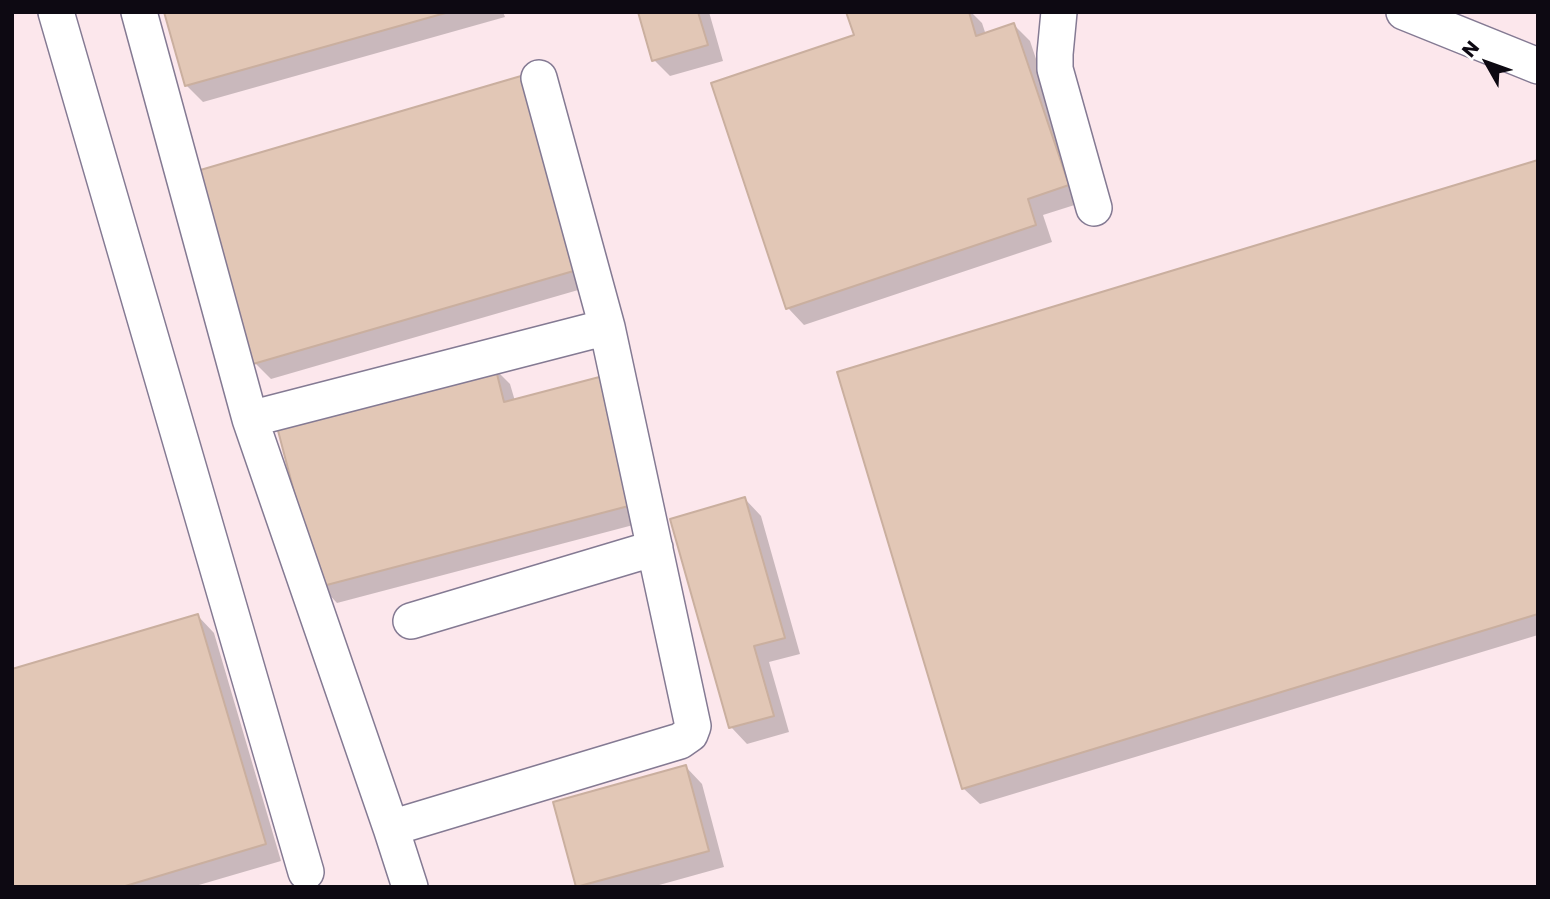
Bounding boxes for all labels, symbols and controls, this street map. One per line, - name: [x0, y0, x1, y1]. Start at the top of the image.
- north arrow: [1452, 28, 1522, 98]
- text: N: [1456, 35, 1485, 63]

